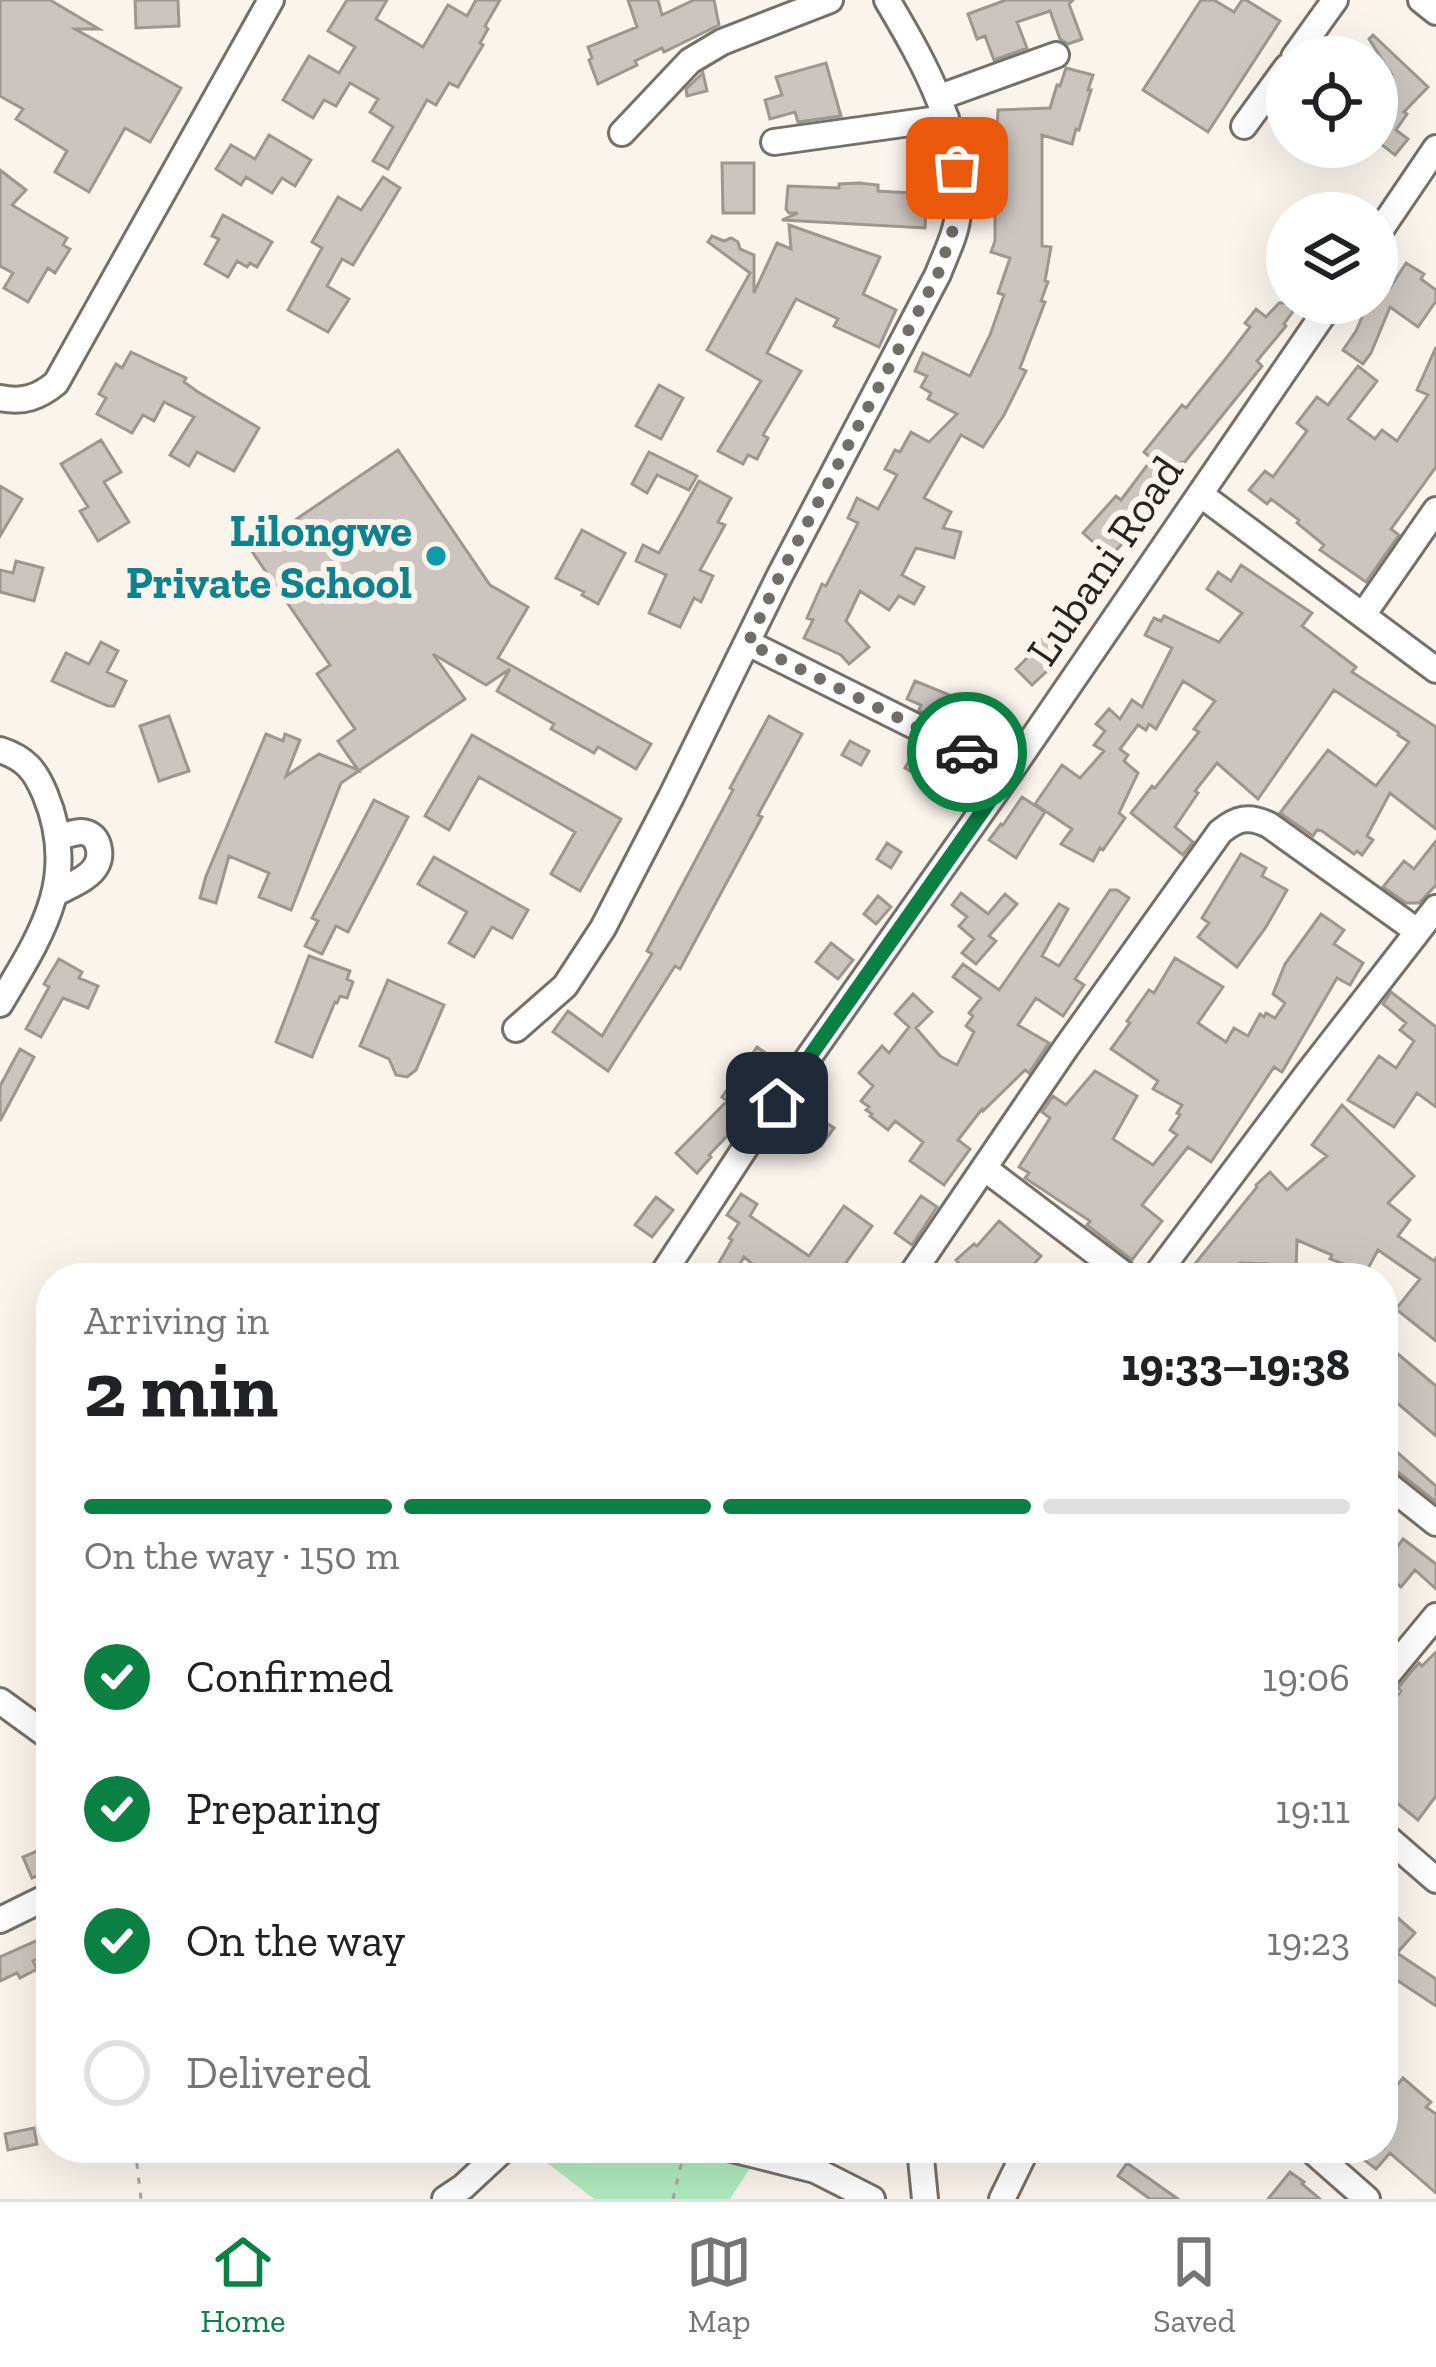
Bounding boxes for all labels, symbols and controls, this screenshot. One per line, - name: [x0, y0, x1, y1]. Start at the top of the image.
- map controls: [1266, 36, 1398, 324]
- button: locate: [1266, 36, 1398, 168]
- pin: [906, 117, 1008, 219]
- icon: bag: [924, 135, 990, 201]
- button: layers: [1266, 192, 1398, 324]
- street label: Lubani Road: [1015, 446, 1195, 675]
- place label: Lilongwe Private School: [126, 504, 412, 610]
- marker: Lilongwe Private School: [423, 543, 449, 569]
- courier: [907, 692, 1027, 812]
- icon: car: [934, 719, 1000, 785]
- pin: [726, 1052, 828, 1154]
- icon: home: [744, 1070, 810, 1136]
- text: Arriving in: [84, 1297, 269, 1344]
- text: 19:33–19:38: [1121, 1338, 1350, 1392]
- text: 2 min: [84, 1342, 278, 1436]
- text: On the way · 150 m: [84, 1532, 399, 1579]
- icon: check: [84, 1644, 150, 1710]
- text: Confirmed: [186, 1650, 393, 1704]
- text: 19:06: [1262, 1654, 1350, 1701]
- icon: check: [84, 1776, 150, 1842]
- text: Preparing: [186, 1782, 380, 1836]
- text: 19:11: [1276, 1786, 1350, 1833]
- icon: check: [84, 1908, 150, 1974]
- text: On the way: [186, 1914, 405, 1968]
- text: 19:23: [1266, 1918, 1350, 1965]
- text: Delivered: [186, 2046, 371, 2100]
- tab: Home: [200, 2229, 285, 2340]
- tab: Map: [686, 2229, 752, 2340]
- tab: Saved: [1153, 2229, 1236, 2340]

